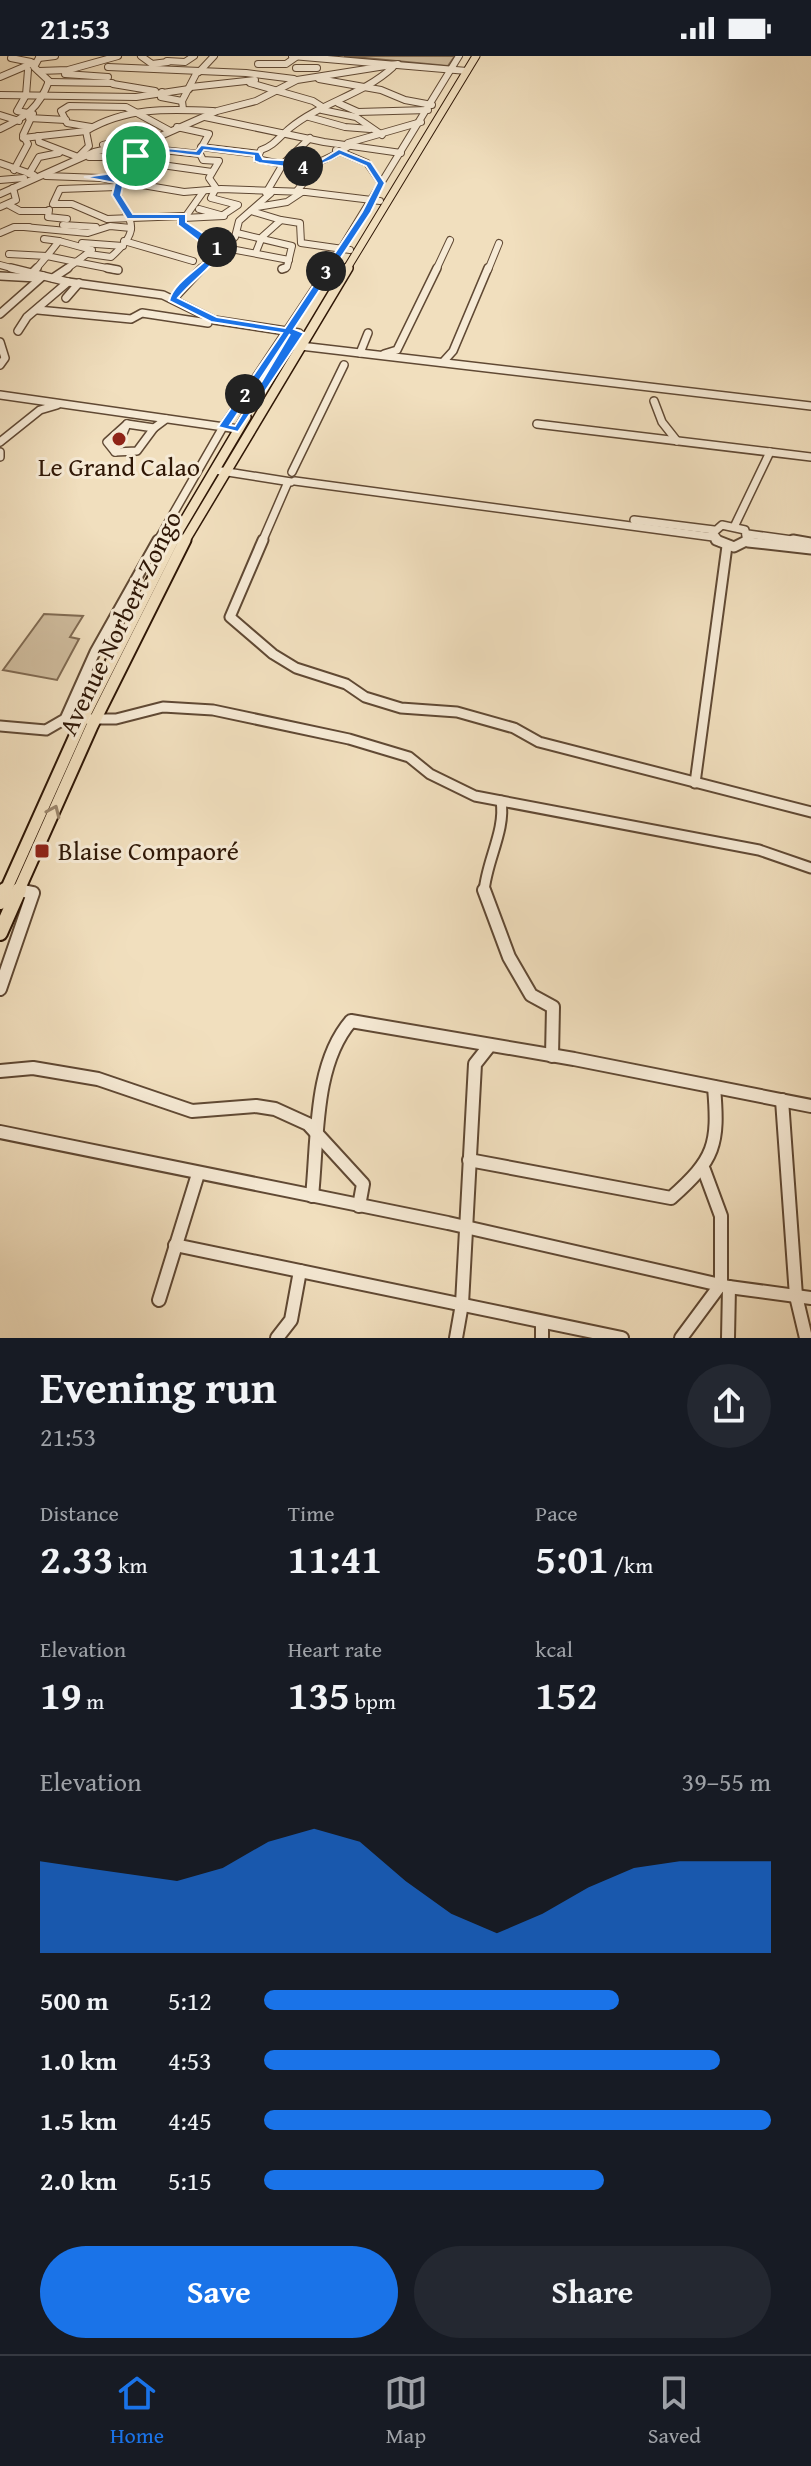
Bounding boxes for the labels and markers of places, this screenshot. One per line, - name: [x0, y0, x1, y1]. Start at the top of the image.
- pin: [102, 122, 170, 190]
- pin: 4: [283, 146, 323, 186]
- pin: 1: [197, 227, 237, 267]
- pin: 3: [306, 251, 346, 291]
- pin: 2: [225, 374, 265, 414]
- marker: Le Grand Calao: [110, 430, 128, 448]
- place label: Le Grand Calao: [38, 447, 200, 486]
- place label: Blaise Compaoré: [58, 831, 239, 870]
- marker: Blaise Compaoré: [33, 842, 51, 860]

